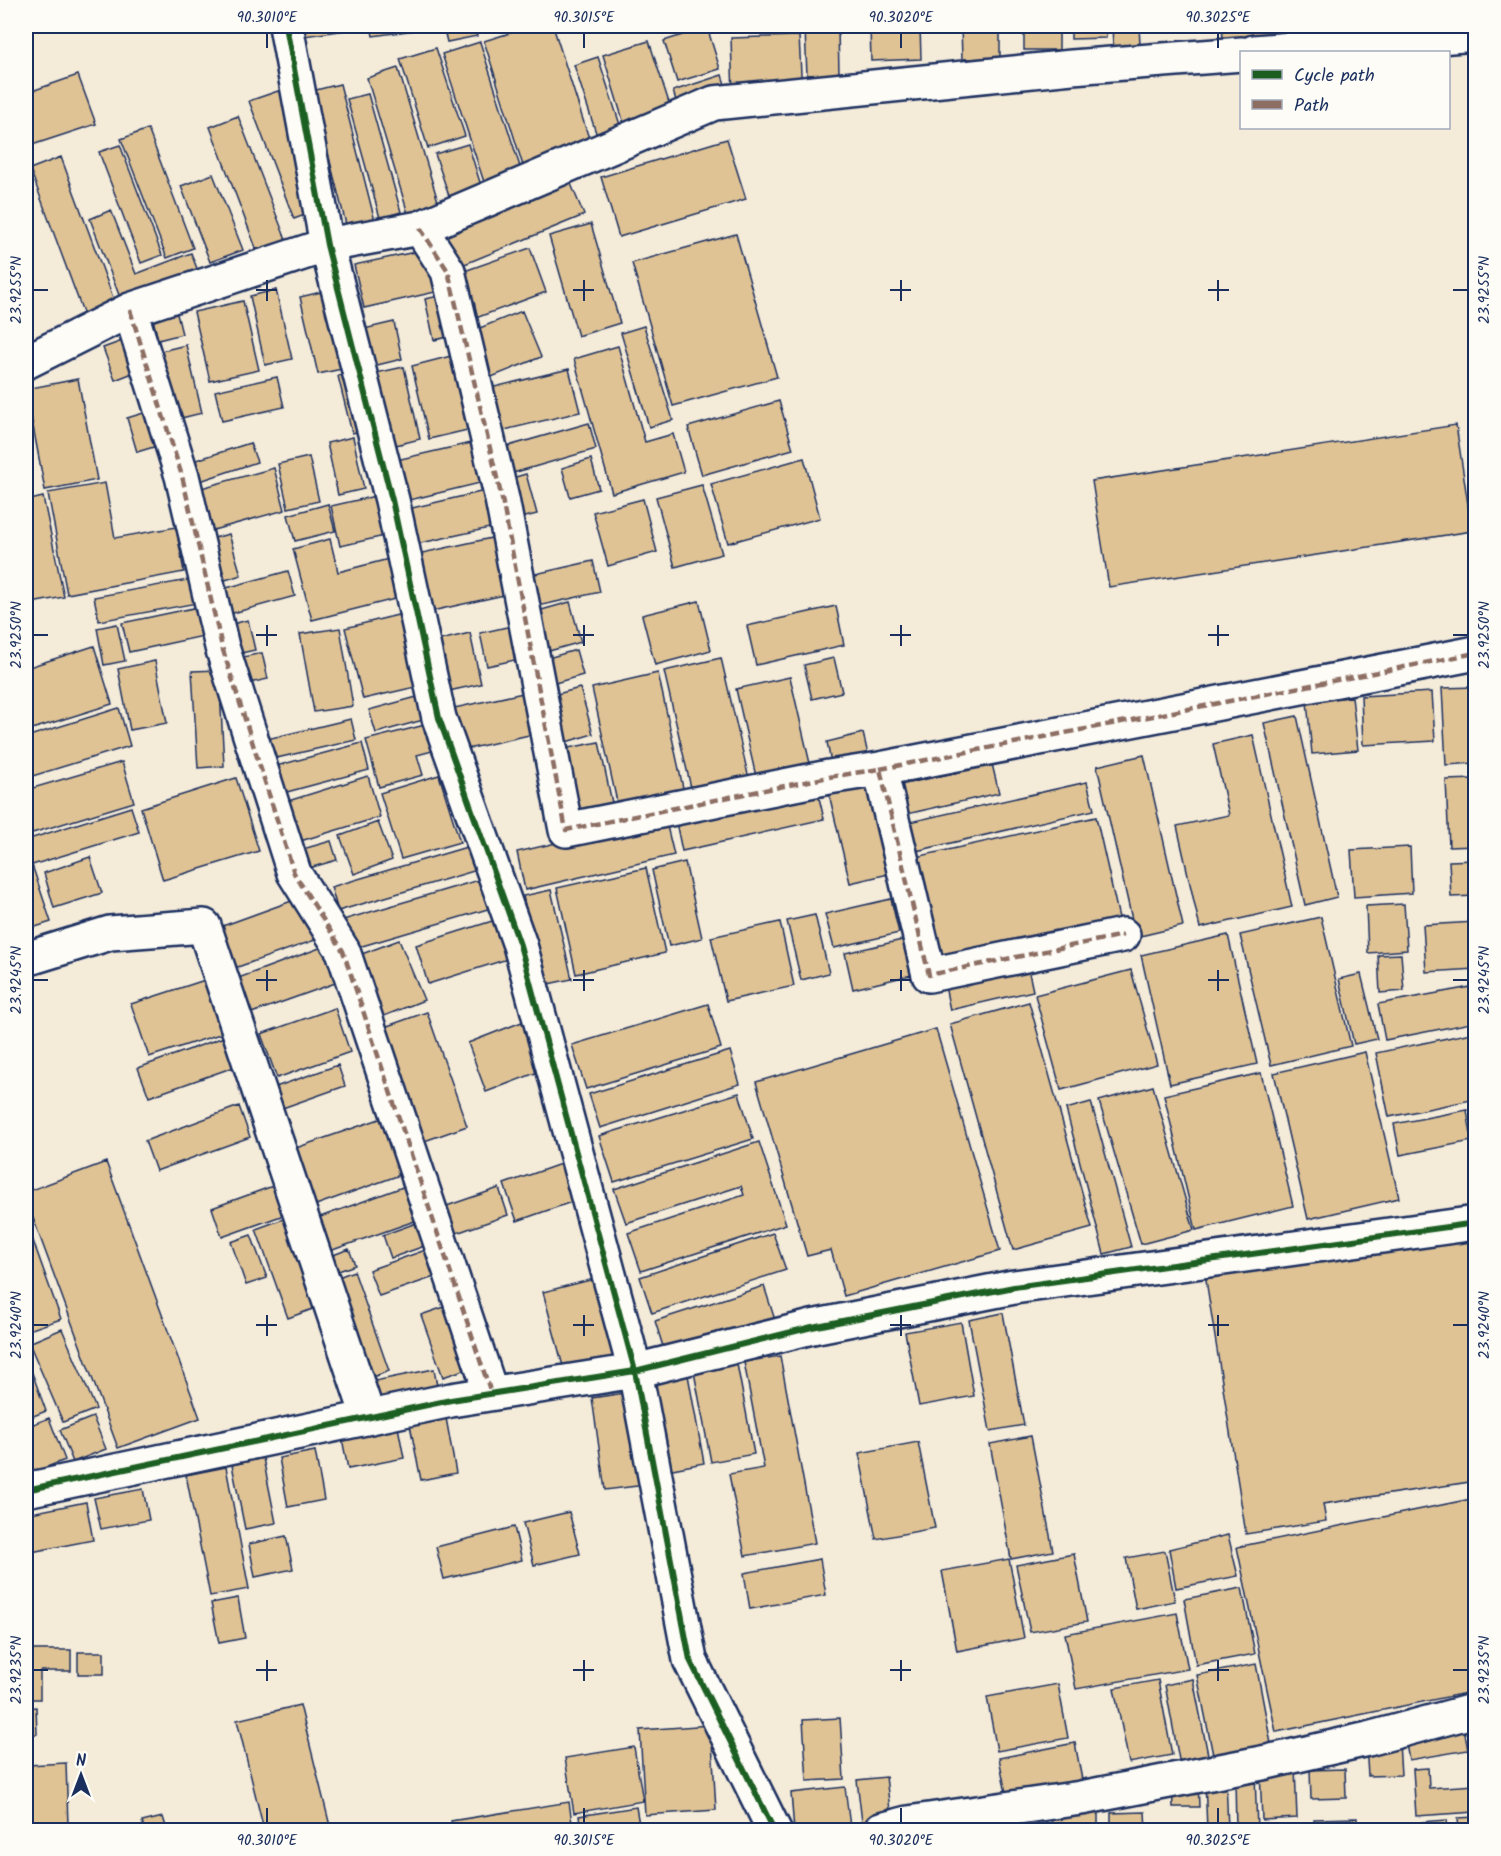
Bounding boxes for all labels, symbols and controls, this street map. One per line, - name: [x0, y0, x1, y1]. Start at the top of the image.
- text: 90.3010°E: [237, 6, 298, 30]
- text: 90.3015°E: [553, 6, 616, 30]
- text: 90.3020°E: [869, 6, 934, 30]
- text: 90.3025°E: [1185, 6, 1252, 30]
- legend: [1240, 51, 1450, 129]
- text: Cycle path: [1294, 62, 1375, 91]
- text: Path: [1294, 92, 1329, 121]
- text: 23.9255°N: [5, 256, 29, 324]
- text: 23.9255°N: [1473, 256, 1497, 324]
- text: 23.9250°N: [5, 601, 29, 669]
- text: 23.9250°N: [1473, 601, 1497, 669]
- text: 23.9245°N: [5, 946, 29, 1014]
- text: 23.9245°N: [1473, 946, 1497, 1014]
- text: 23.9240°N: [5, 1291, 29, 1359]
- text: 23.9240°N: [1473, 1291, 1497, 1359]
- text: 23.9235°N: [5, 1636, 29, 1704]
- text: 23.9235°N: [1473, 1636, 1497, 1704]
- north arrow: [51, 1745, 111, 1805]
- text: N: [76, 1749, 86, 1774]
- text: 90.3010°E: [237, 1829, 298, 1853]
- text: 90.3015°E: [553, 1829, 616, 1853]
- text: 90.3020°E: [869, 1829, 934, 1853]
- text: 90.3025°E: [1185, 1829, 1252, 1853]

